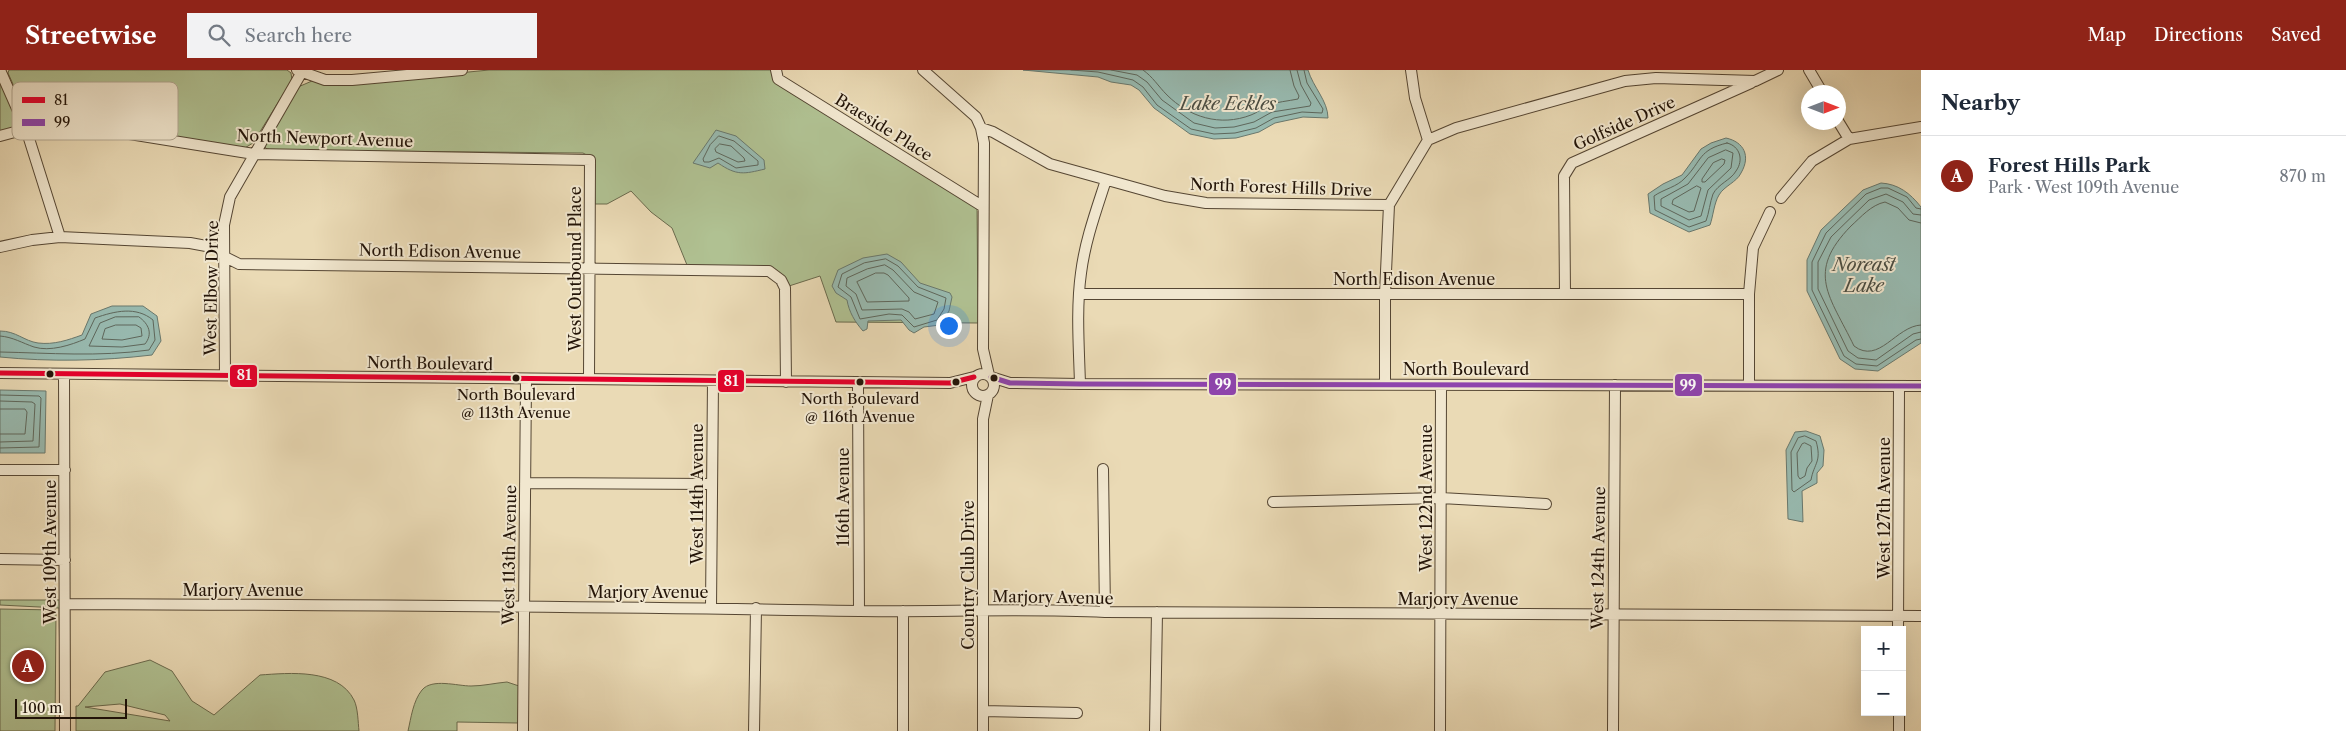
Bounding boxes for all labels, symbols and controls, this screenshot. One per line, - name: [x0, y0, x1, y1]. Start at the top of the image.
- search box: [187, 13, 537, 58]
- text: Streetwise: [25, 21, 157, 50]
- icon: search: [205, 21, 233, 49]
- text: Search here: [245, 24, 352, 47]
- text: Map: [2087, 24, 2126, 46]
- text: Directions: [2154, 24, 2243, 46]
- text: Saved: [2271, 24, 2321, 46]
- legend: [12, 82, 178, 140]
- north arrow: [1801, 85, 1846, 130]
- street label: Braeside Place: [832, 89, 936, 165]
- text: Nearby: [1941, 90, 2020, 115]
- text: 81: [54, 91, 68, 109]
- street label: Golfside Drive: [1570, 92, 1678, 154]
- water label: Lake Eckles: [1178, 93, 1276, 115]
- text: 99: [54, 113, 70, 131]
- street label: North Newport Avenue: [236, 125, 414, 151]
- text: Forest Hills Park: [1988, 154, 2150, 177]
- text: A: [1951, 166, 1963, 186]
- text: 870 m: [2279, 166, 2326, 186]
- street label: North Forest Hills Drive: [1190, 174, 1372, 200]
- text: Park · West 109th Avenue: [1988, 177, 2179, 197]
- street label: West Outbound Place: [565, 186, 585, 353]
- street label: West Elbow Drive: [200, 220, 222, 357]
- street label: North Edison Avenue: [359, 240, 521, 262]
- water label: Noreast Lake: [1830, 254, 1897, 297]
- street label: North Edison Avenue: [1333, 269, 1495, 289]
- your location: [936, 313, 962, 339]
- street label: North Boulevard: [367, 352, 494, 374]
- street label: North Boulevard: [1403, 359, 1529, 379]
- line badge: 81: [229, 364, 258, 388]
- text: 81: [237, 366, 252, 384]
- unlabelled marker: [45, 369, 55, 379]
- line badge: 81: [717, 369, 745, 393]
- text: 81: [724, 372, 739, 390]
- line badge: 99: [1208, 372, 1237, 396]
- marker: North Boulevard @ 113th Avenue: [511, 373, 521, 383]
- unlabelled marker: [989, 373, 999, 383]
- line badge: 99: [1674, 373, 1703, 397]
- text: 99: [1215, 375, 1231, 393]
- text: 99: [1680, 376, 1696, 394]
- marker: North Boulevard @ 116th Avenue: [855, 377, 865, 387]
- unlabelled marker: [951, 377, 961, 387]
- place label: North Boulevard @ 113th Avenue: [457, 385, 575, 422]
- place label: North Boulevard @ 116th Avenue: [801, 389, 919, 426]
- street label: West 114th Avenue: [687, 424, 707, 565]
- street label: West 122nd Avenue: [1416, 424, 1436, 573]
- street label: West 127th Avenue: [1874, 437, 1894, 580]
- street label: 116th Avenue: [833, 447, 853, 546]
- street label: West 109th Avenue: [40, 480, 60, 625]
- street label: West 113th Avenue: [498, 485, 520, 626]
- street label: West 124th Avenue: [1587, 486, 1609, 631]
- street label: Country Club Drive: [958, 500, 978, 650]
- street label: Marjory Avenue: [182, 580, 304, 600]
- street label: Marjory Avenue: [587, 582, 709, 602]
- street label: Marjory Avenue: [992, 586, 1114, 608]
- street label: Marjory Avenue: [1397, 589, 1519, 609]
- map controls: [1861, 626, 1906, 716]
- button: +: [1861, 626, 1906, 671]
- pin: A: [12, 647, 44, 685]
- button: −: [1861, 671, 1906, 716]
- scale bar: [15, 696, 128, 719]
- text: 100 m: [22, 699, 62, 717]

